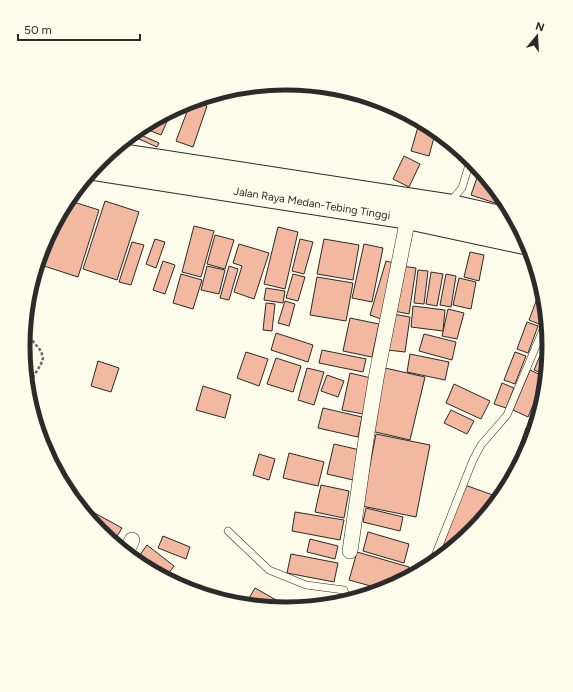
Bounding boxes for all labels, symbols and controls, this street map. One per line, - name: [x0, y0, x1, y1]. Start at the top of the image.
- scale bar: [18, 16, 140, 42]
- north arrow: [517, 16, 557, 56]
- text: N: [534, 19, 546, 34]
- text: 50 m: [24, 23, 52, 37]
- street label: Jalan Raya Medan-Tebing Tinggi: [233, 185, 391, 222]

